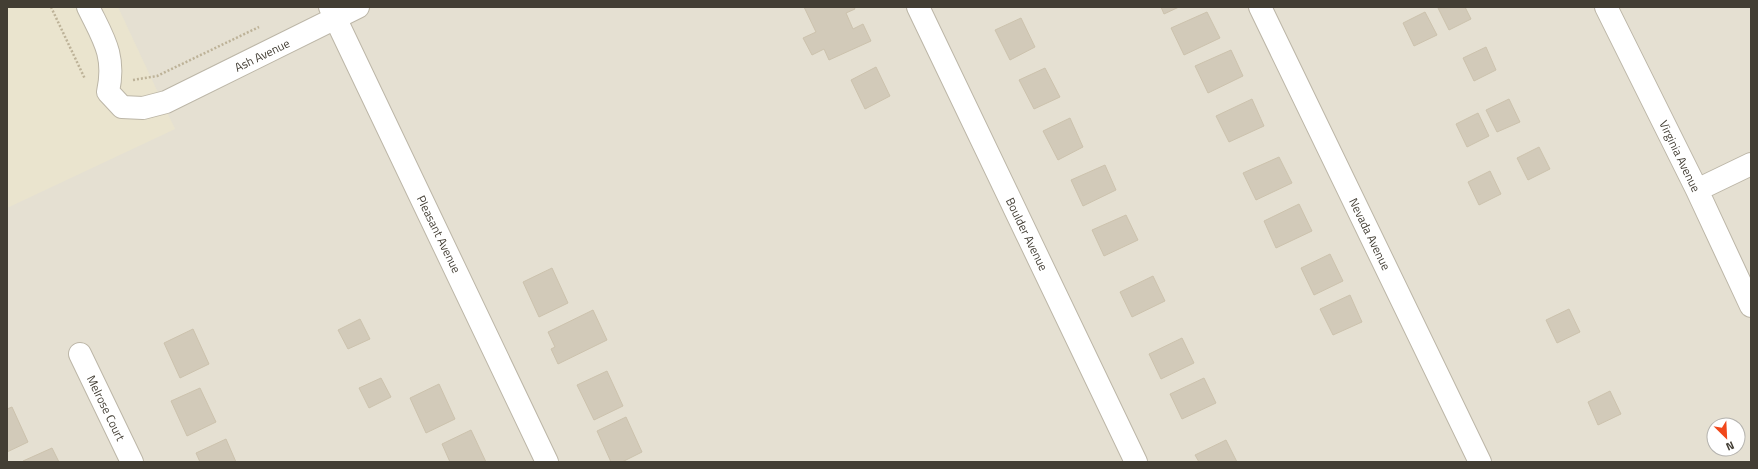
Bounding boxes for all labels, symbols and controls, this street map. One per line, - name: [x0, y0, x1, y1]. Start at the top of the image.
- street label: Ash Avenue: [231, 33, 293, 77]
- street label: Virginia Avenue: [1654, 117, 1706, 195]
- street label: Pleasant Avenue: [412, 192, 466, 276]
- street label: Boulder Avenue: [1001, 194, 1053, 274]
- street label: Nevada Avenue: [1344, 195, 1396, 273]
- street label: Melrose Court: [82, 372, 130, 445]
- north arrow: [1706, 417, 1746, 457]
- text: N: [1723, 437, 1737, 455]

